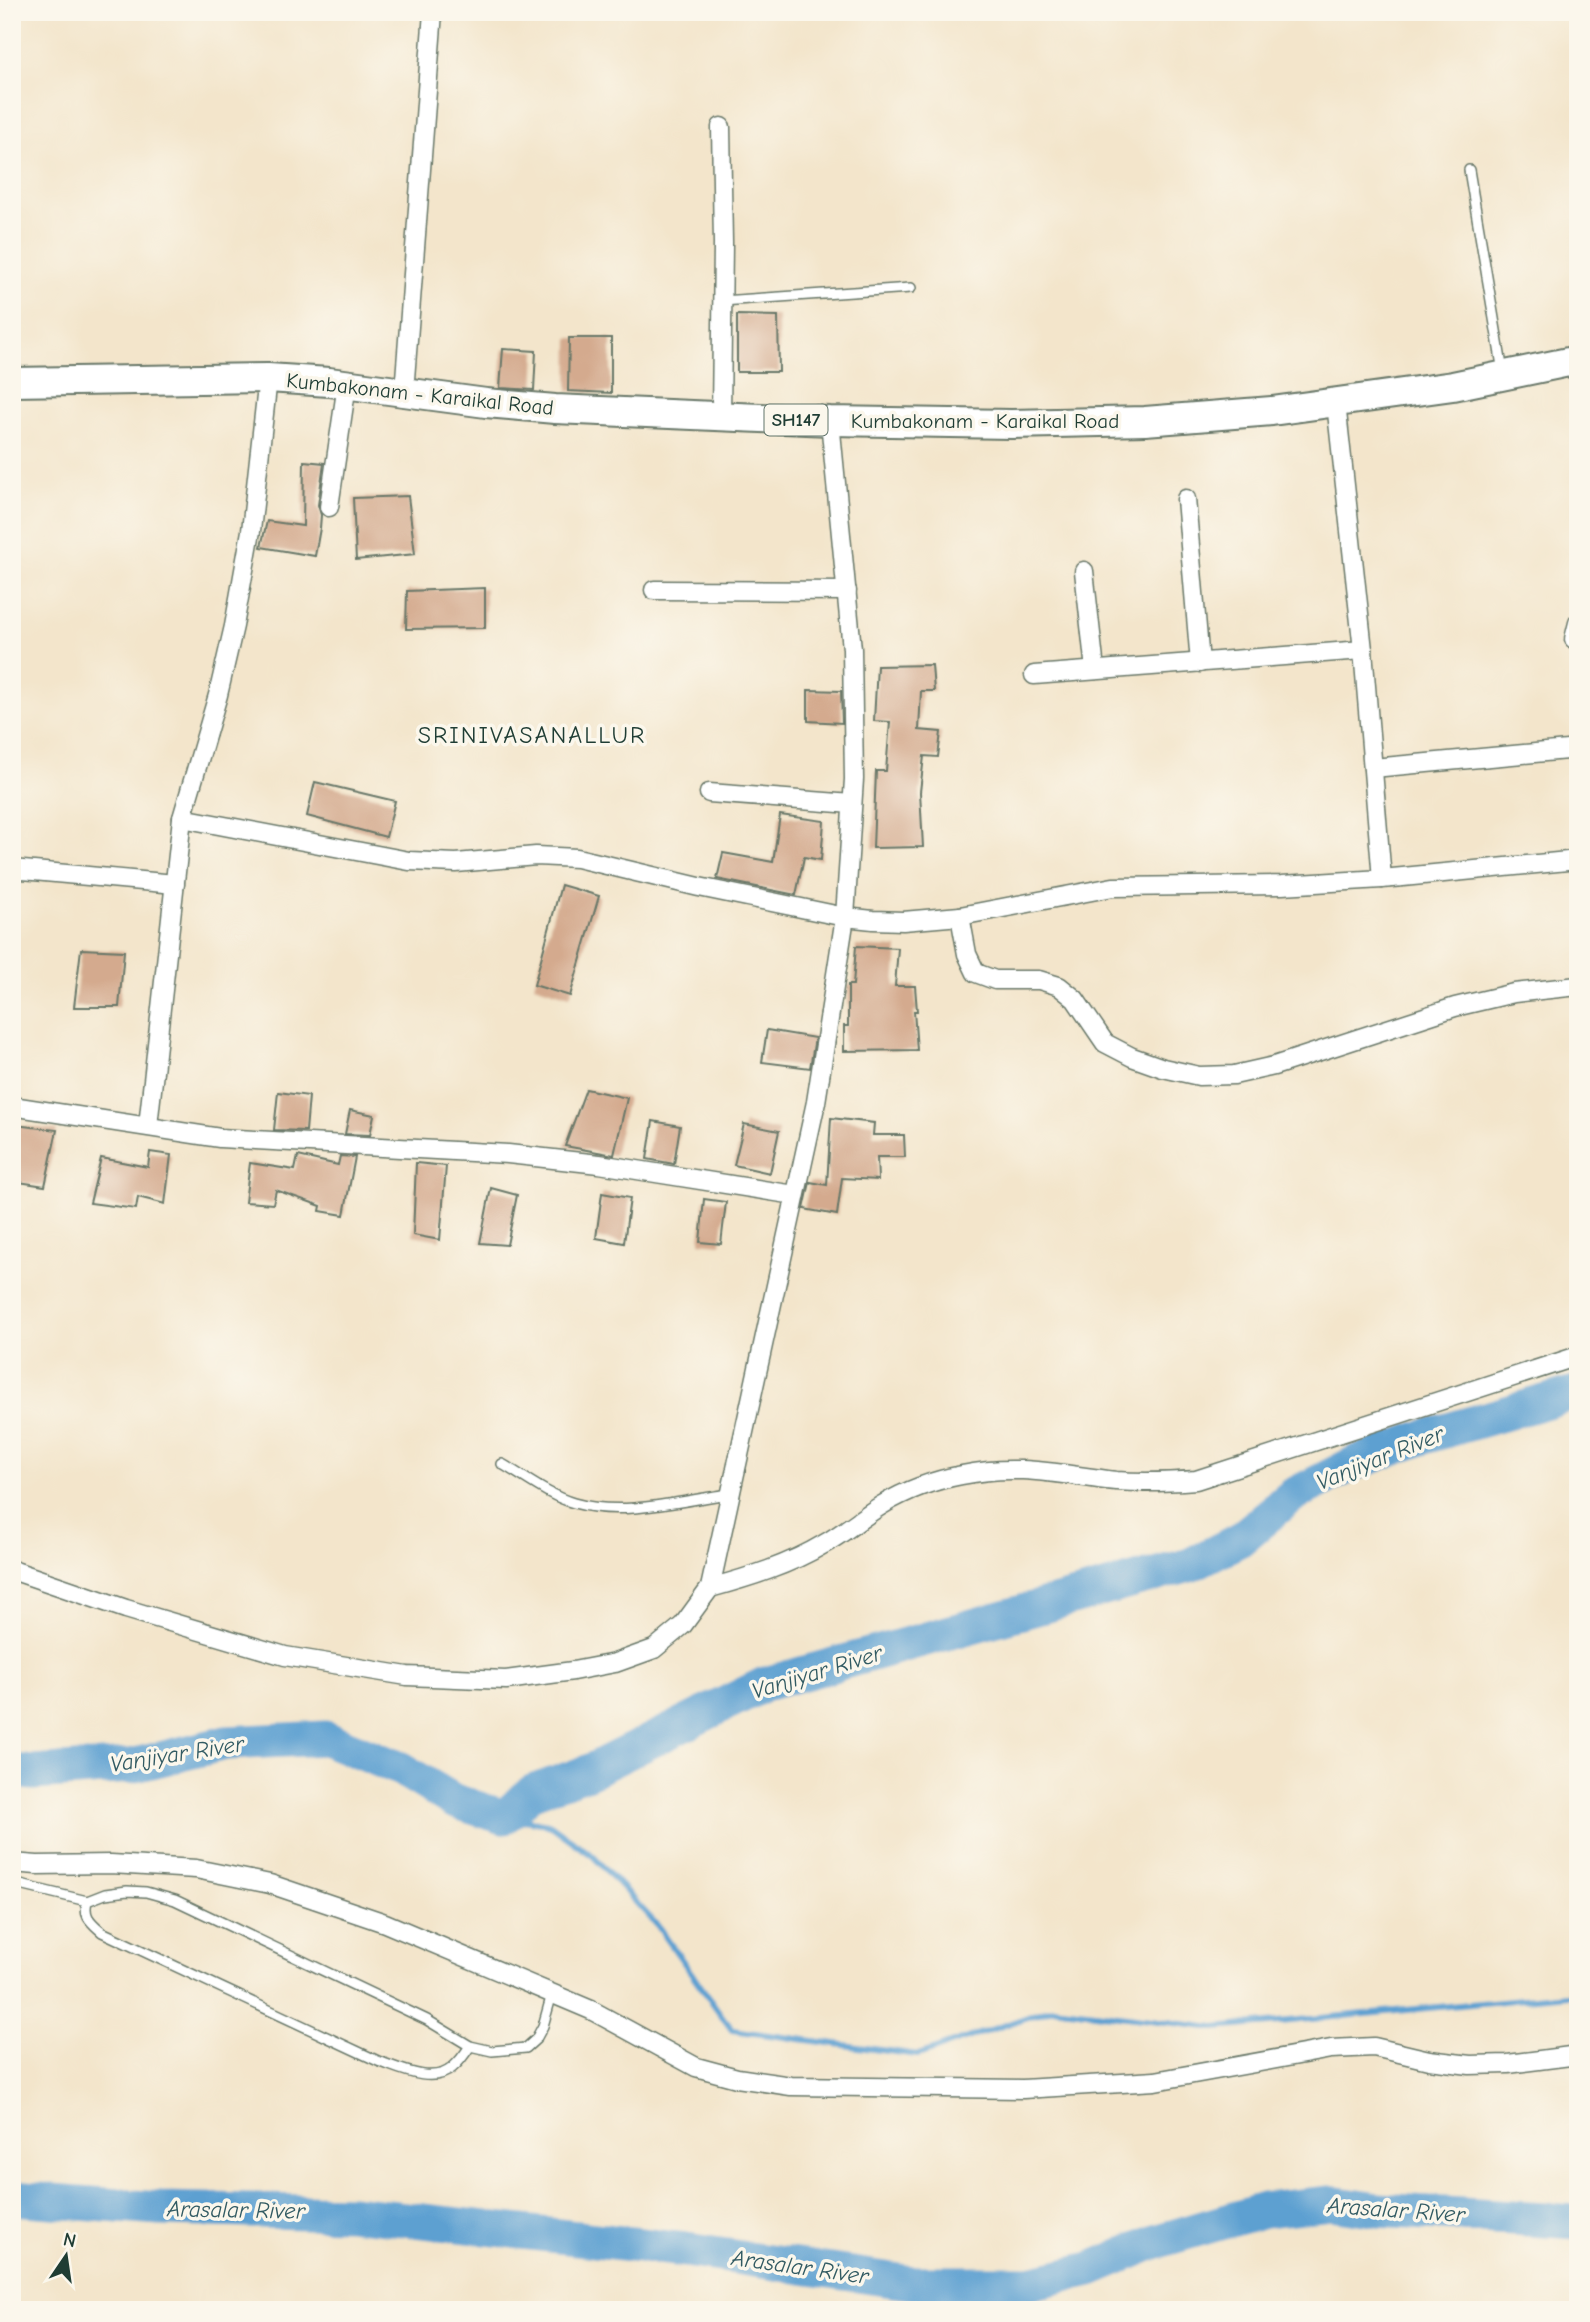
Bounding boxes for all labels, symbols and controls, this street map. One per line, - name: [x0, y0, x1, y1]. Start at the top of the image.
- street label: Kumbakonam - Karaikal Road: [285, 368, 555, 420]
- road number: SH147: [764, 404, 828, 436]
- street label: Kumbakonam - Karaikal Road: [851, 409, 1119, 433]
- district label: SRINIVASANALLUR: [418, 721, 646, 749]
- water label: Vanjiyar River: [1312, 1420, 1449, 1496]
- water label: Vanjiyar River: [748, 1639, 886, 1705]
- water label: Vanjiyar River: [108, 1730, 247, 1778]
- water label: Arasalar River: [1325, 2192, 1467, 2228]
- water label: Arasalar River: [166, 2195, 306, 2225]
- north arrow: [32, 2220, 102, 2290]
- text: N: [61, 2228, 78, 2253]
- water label: Arasalar River: [729, 2244, 871, 2290]

